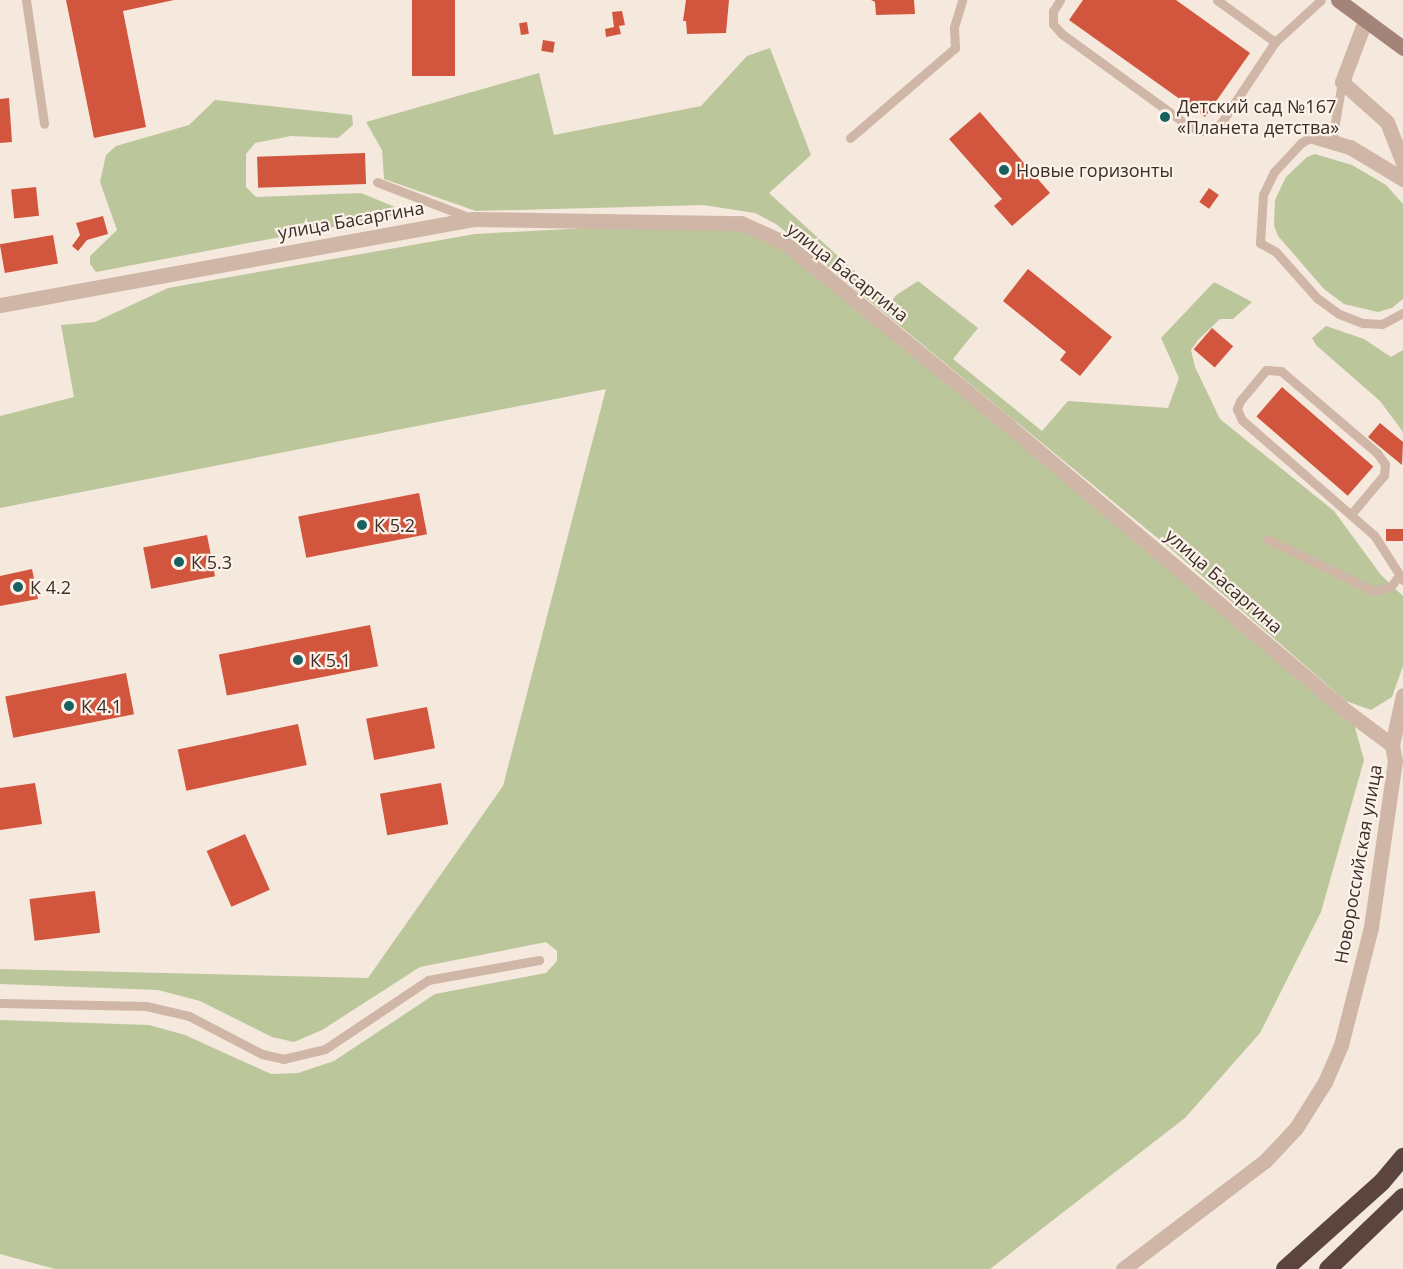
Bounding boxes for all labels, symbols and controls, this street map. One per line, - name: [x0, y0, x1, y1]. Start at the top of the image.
- place label: Детский сад №167 «Планета детства»: [1177, 96, 1339, 138]
- marker: Детский сад №167 «Планета детства»: [1158, 110, 1172, 124]
- place label: Новые горизонты: [1016, 159, 1173, 181]
- marker: Новые горизонты: [997, 163, 1011, 177]
- street label: улица Басаргина: [276, 197, 426, 243]
- street label: улица Басаргина: [783, 218, 913, 326]
- place label: К 5.2: [374, 514, 415, 536]
- marker: К 5.2: [355, 518, 369, 532]
- street label: улица Басаргина: [1161, 524, 1287, 638]
- place label: К 5.3: [191, 551, 232, 573]
- marker: К 5.3: [172, 555, 186, 569]
- place label: К 4.2: [30, 576, 71, 598]
- marker: К 4.2: [11, 580, 25, 594]
- place label: К 5.1: [310, 649, 351, 671]
- marker: К 5.1: [291, 653, 305, 667]
- place label: К 4.1: [81, 695, 122, 717]
- marker: К 4.1: [62, 699, 76, 713]
- street label: Новороссийская улица: [1330, 763, 1386, 965]

